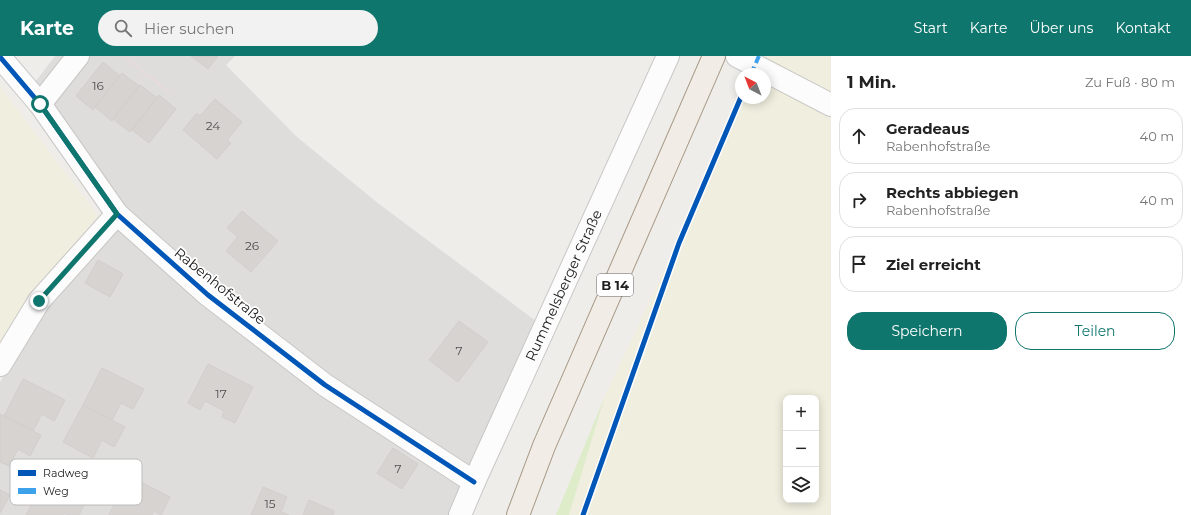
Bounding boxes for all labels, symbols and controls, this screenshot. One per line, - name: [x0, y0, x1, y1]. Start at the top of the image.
- search box: [98, 10, 378, 46]
- text: Karte: [20, 17, 74, 40]
- icon: search: [112, 17, 134, 39]
- text: Hier suchen: [144, 19, 234, 38]
- text: Start: [914, 19, 948, 37]
- text: Karte: [970, 19, 1007, 37]
- text: Über uns: [1029, 19, 1093, 37]
- text: Kontakt: [1115, 19, 1171, 37]
- north arrow: [735, 68, 771, 104]
- text: 1 Min.: [847, 72, 896, 92]
- text: Zu Fuß · 80 m: [1085, 74, 1175, 90]
- house number: 16: [92, 78, 104, 93]
- route start: [31, 95, 49, 113]
- house number: 24: [206, 118, 220, 133]
- text: Geradeaus: [886, 119, 969, 138]
- icon: ahead: [848, 125, 870, 147]
- text: 40 m: [1140, 128, 1174, 144]
- text: Rabenhofstraße: [886, 138, 990, 154]
- text: Rechts abbiegen: [886, 183, 1019, 202]
- icon: right: [848, 189, 870, 211]
- text: 40 m: [1140, 192, 1174, 208]
- text: Rabenhofstraße: [886, 202, 990, 218]
- street label: Rummelsberger Straße: [521, 207, 606, 364]
- house number: 26: [245, 238, 259, 253]
- street label: Rabenhofstraße: [171, 244, 269, 328]
- icon: arrive: [848, 253, 870, 275]
- text: Ziel erreicht: [886, 255, 981, 274]
- road number: B 14: [597, 274, 633, 296]
- route end: [30, 292, 48, 310]
- button: Speichern: [847, 312, 1007, 350]
- button: Teilen: [1015, 312, 1175, 350]
- house number: 7: [455, 343, 463, 358]
- house number: 17: [215, 386, 227, 401]
- map controls: [783, 395, 819, 503]
- button: +: [783, 395, 819, 431]
- button: −: [783, 431, 819, 467]
- legend: [10, 459, 142, 505]
- house number: 7: [394, 461, 402, 476]
- text: Radweg: [43, 466, 89, 480]
- button: layers: [783, 467, 819, 503]
- text: Weg: [43, 484, 69, 498]
- house number: 15: [264, 496, 276, 511]

